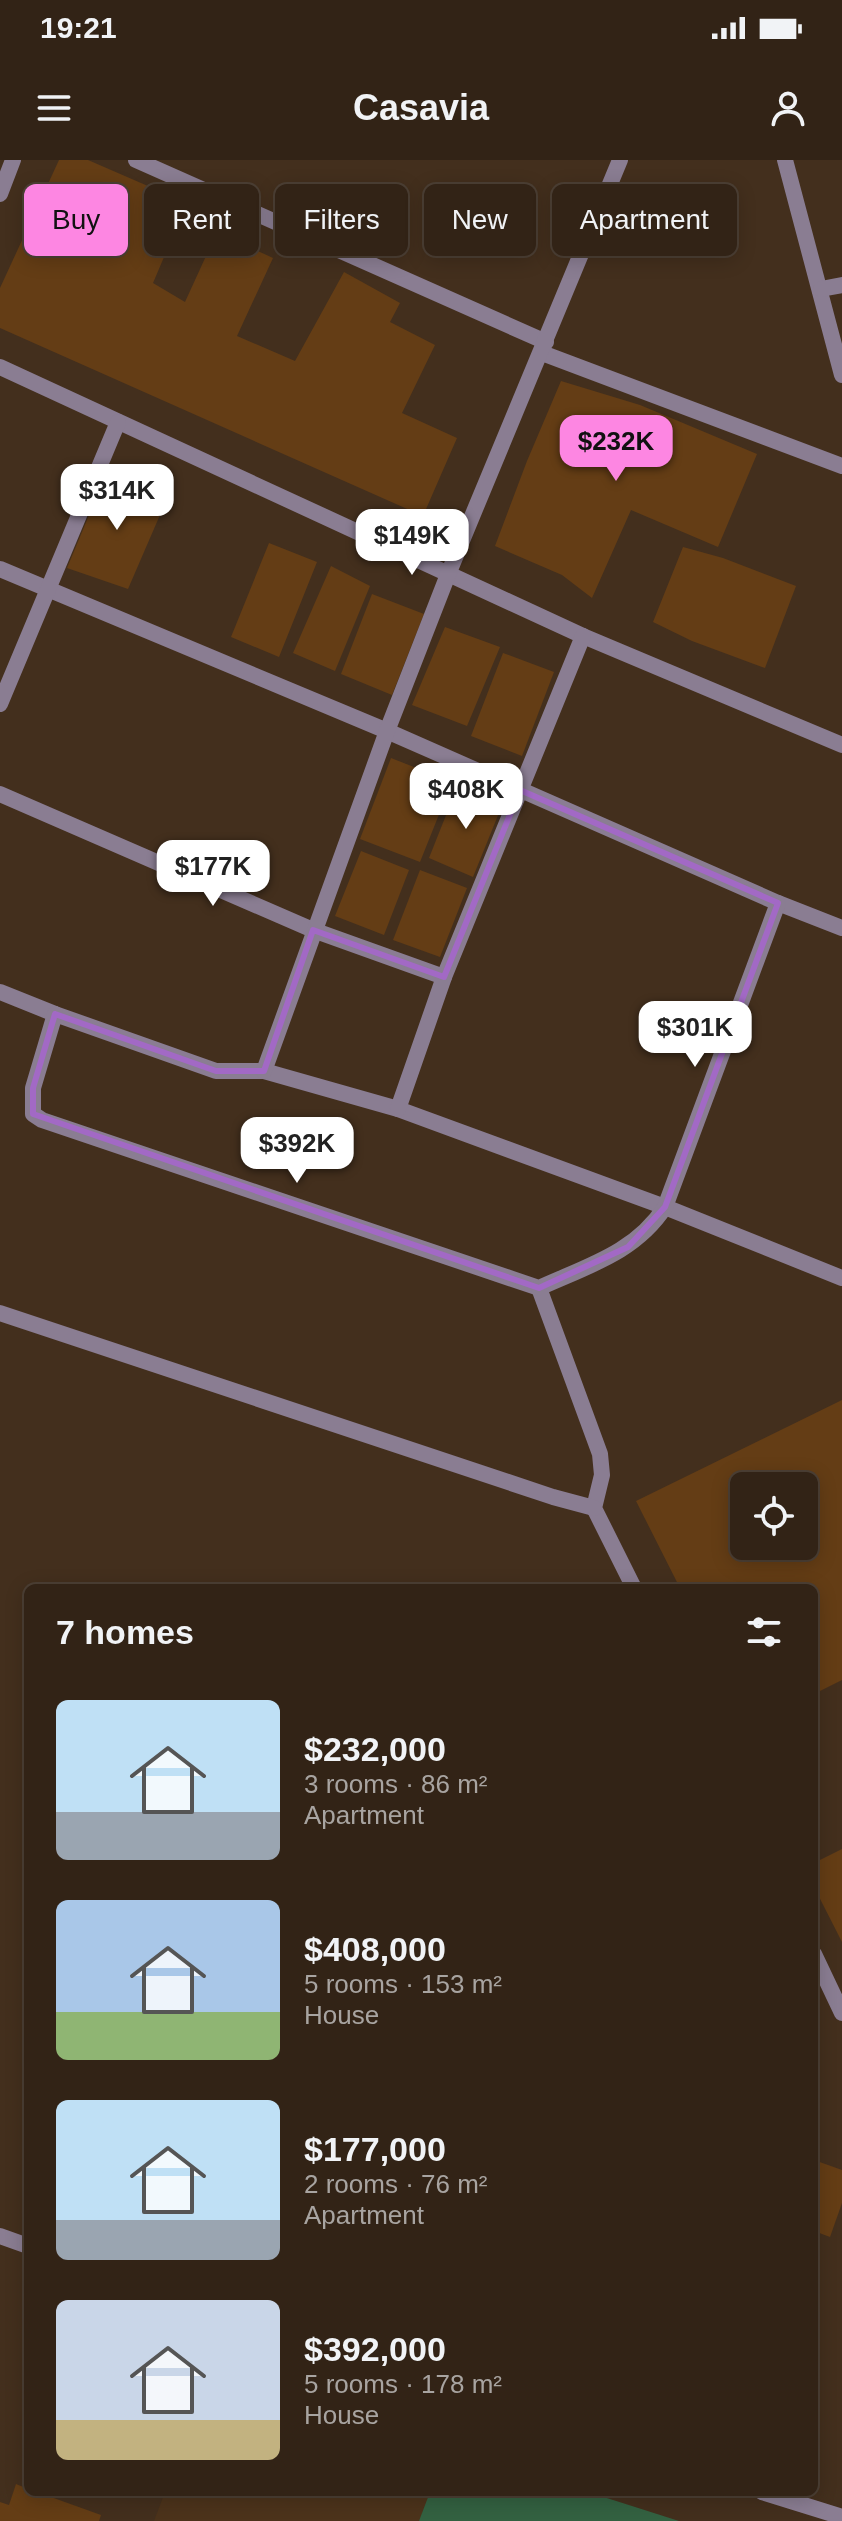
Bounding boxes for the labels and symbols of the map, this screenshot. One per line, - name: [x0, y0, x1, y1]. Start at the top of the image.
- pin: $232K: [560, 415, 672, 483]
- pin: $314K: [61, 464, 173, 532]
- pin: $149K: [356, 509, 468, 577]
- pin: $408K: [410, 763, 522, 831]
- pin: $177K: [157, 840, 269, 908]
- pin: $301K: [639, 1001, 751, 1069]
- pin: $392K: [241, 1117, 353, 1185]

